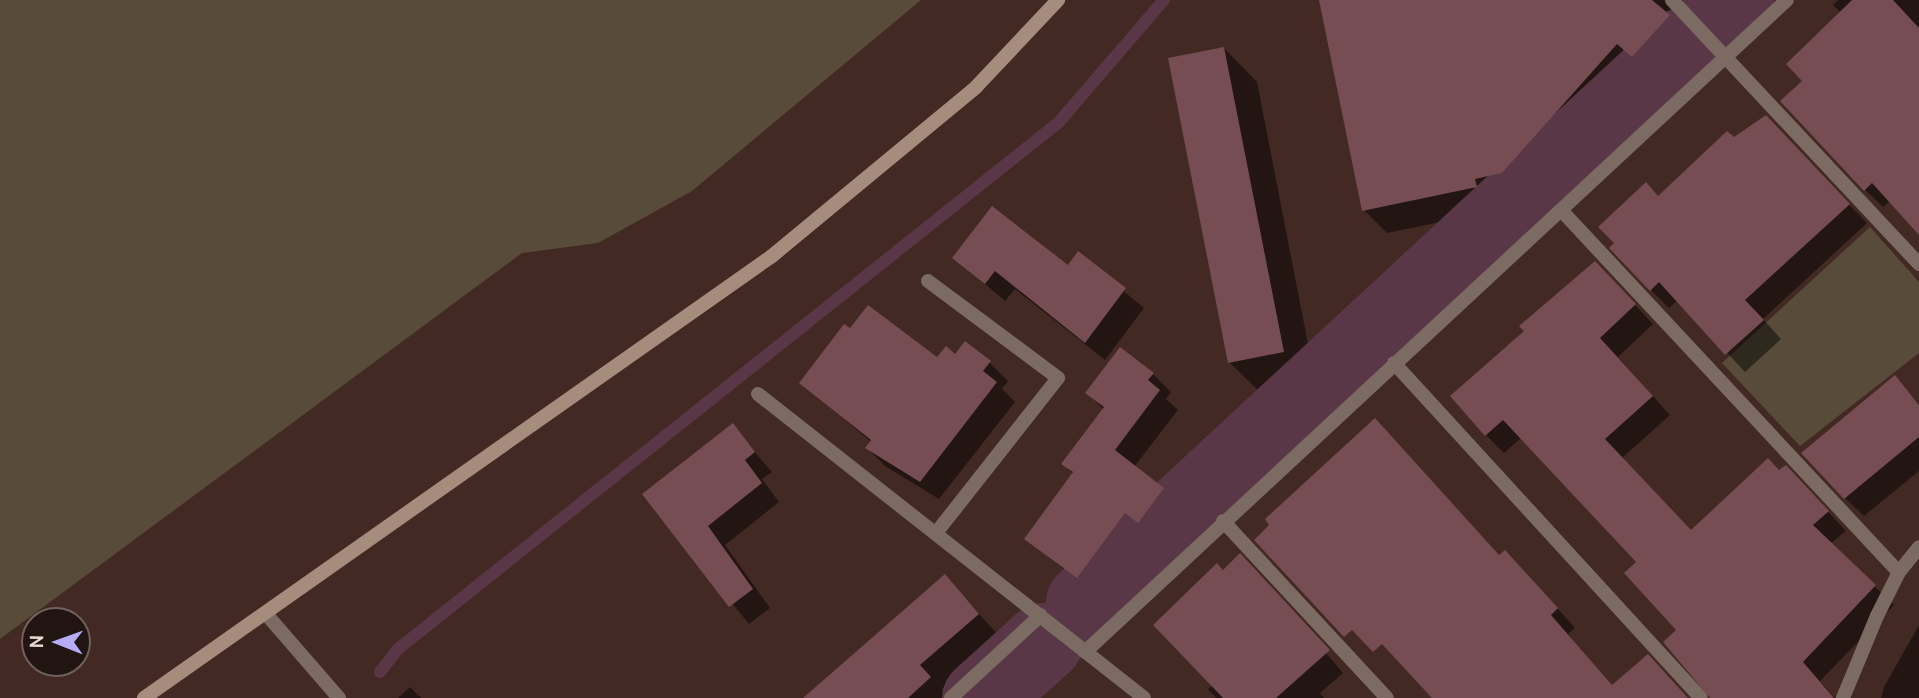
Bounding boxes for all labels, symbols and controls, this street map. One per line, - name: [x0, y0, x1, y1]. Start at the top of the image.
- north arrow: [21, 607, 91, 677]
- text: N: [25, 635, 48, 649]

